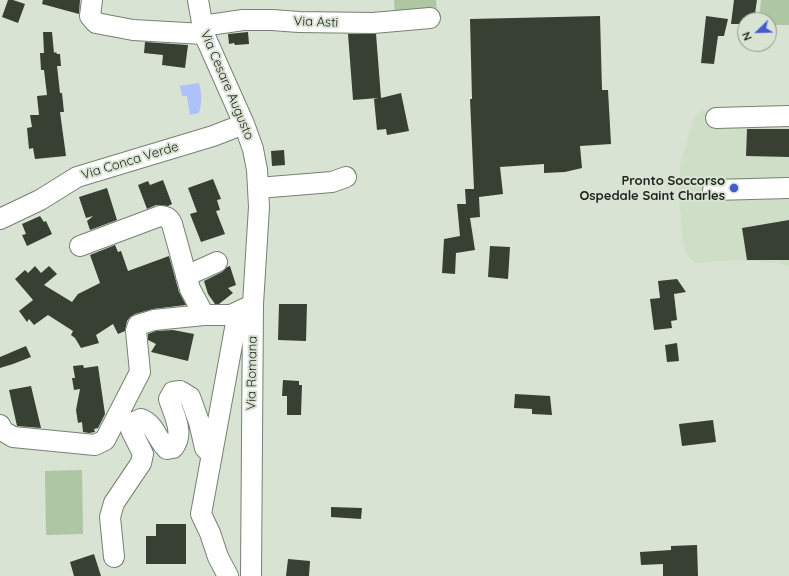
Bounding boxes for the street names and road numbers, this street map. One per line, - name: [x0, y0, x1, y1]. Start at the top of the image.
- street label: Via Asti: [293, 13, 339, 31]
- street label: Via Cesare Augusto: [197, 28, 257, 142]
- street label: Via Conca Verde: [80, 139, 180, 183]
- street label: Via Romana: [244, 336, 260, 410]

